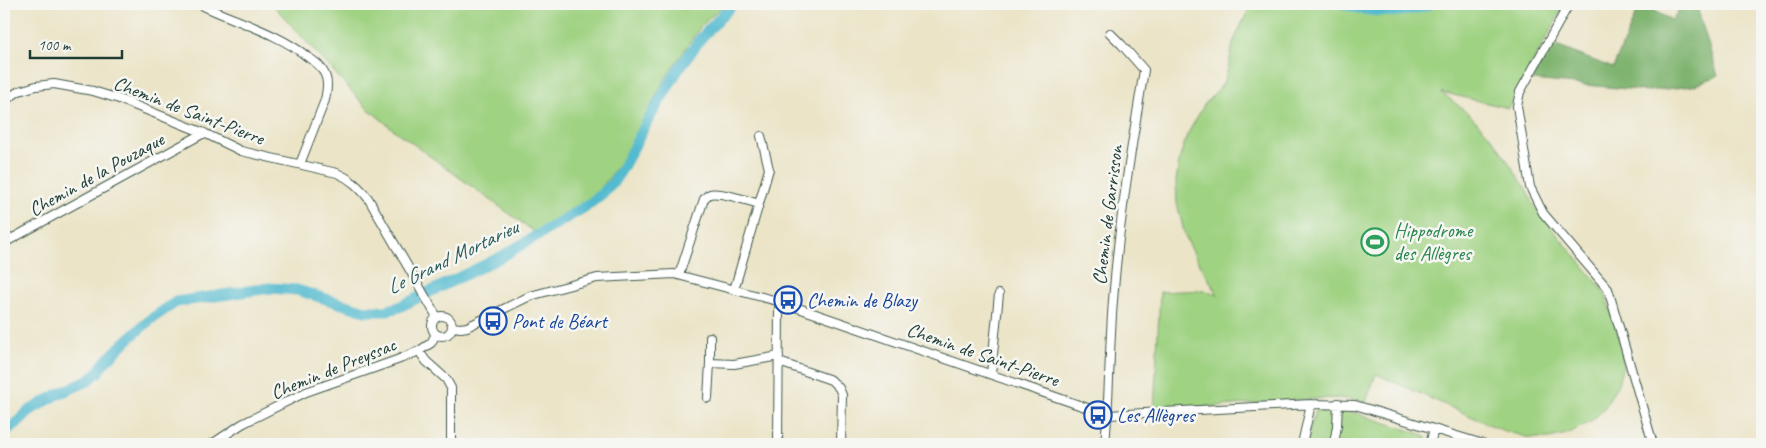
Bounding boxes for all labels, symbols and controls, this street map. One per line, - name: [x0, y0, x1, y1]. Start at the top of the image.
- scale bar: [30, 28, 122, 60]
- text: 100 m: [38, 36, 72, 55]
- street label: Chemin de Saint-Pierre: [110, 70, 269, 151]
- street label: Chemin de la Pouzaque: [24, 126, 170, 222]
- street label: Chemin de Garrisson: [1087, 143, 1129, 286]
- water label: Le Grand Mortarieu: [382, 213, 525, 300]
- place label: Hippodrome des Allègres: [1394, 218, 1474, 266]
- sports icon: Hippodrome des Allègres: [1360, 227, 1390, 257]
- bus stop icon: Chemin de Blazy: [773, 285, 803, 315]
- place label: Chemin de Blazy: [807, 288, 919, 313]
- bus stop icon: Pont de Béart: [478, 306, 508, 336]
- place label: Pont de Béart: [512, 309, 609, 334]
- street label: Chemin de Saint-Pierre: [904, 317, 1063, 393]
- street label: Chemin de Preyssac: [267, 332, 400, 405]
- bus stop icon: Les Allègres: [1083, 400, 1113, 430]
- place label: Les Allègres: [1117, 403, 1197, 428]

